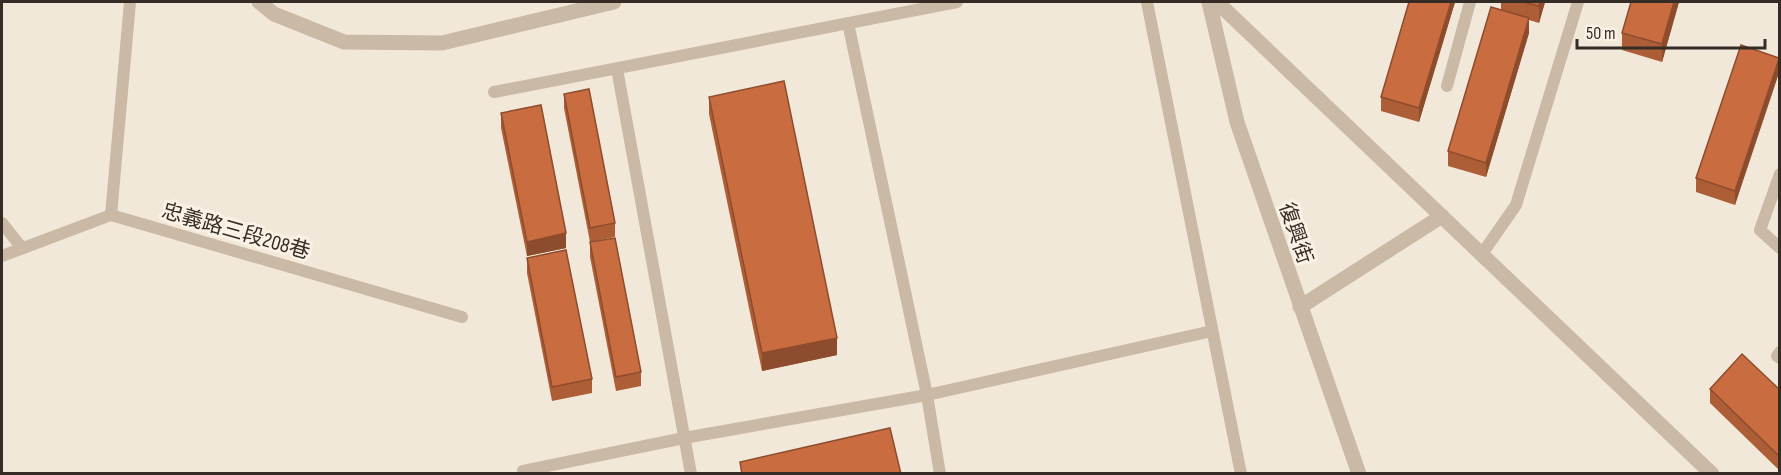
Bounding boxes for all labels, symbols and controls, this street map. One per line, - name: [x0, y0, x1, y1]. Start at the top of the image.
- scale bar: [1577, 12, 1764, 50]
- text: 50 m: [1586, 23, 1616, 44]
- street label: 忠義路三段208巷: [159, 198, 313, 265]
- street label: 復興街: [1273, 199, 1318, 267]

